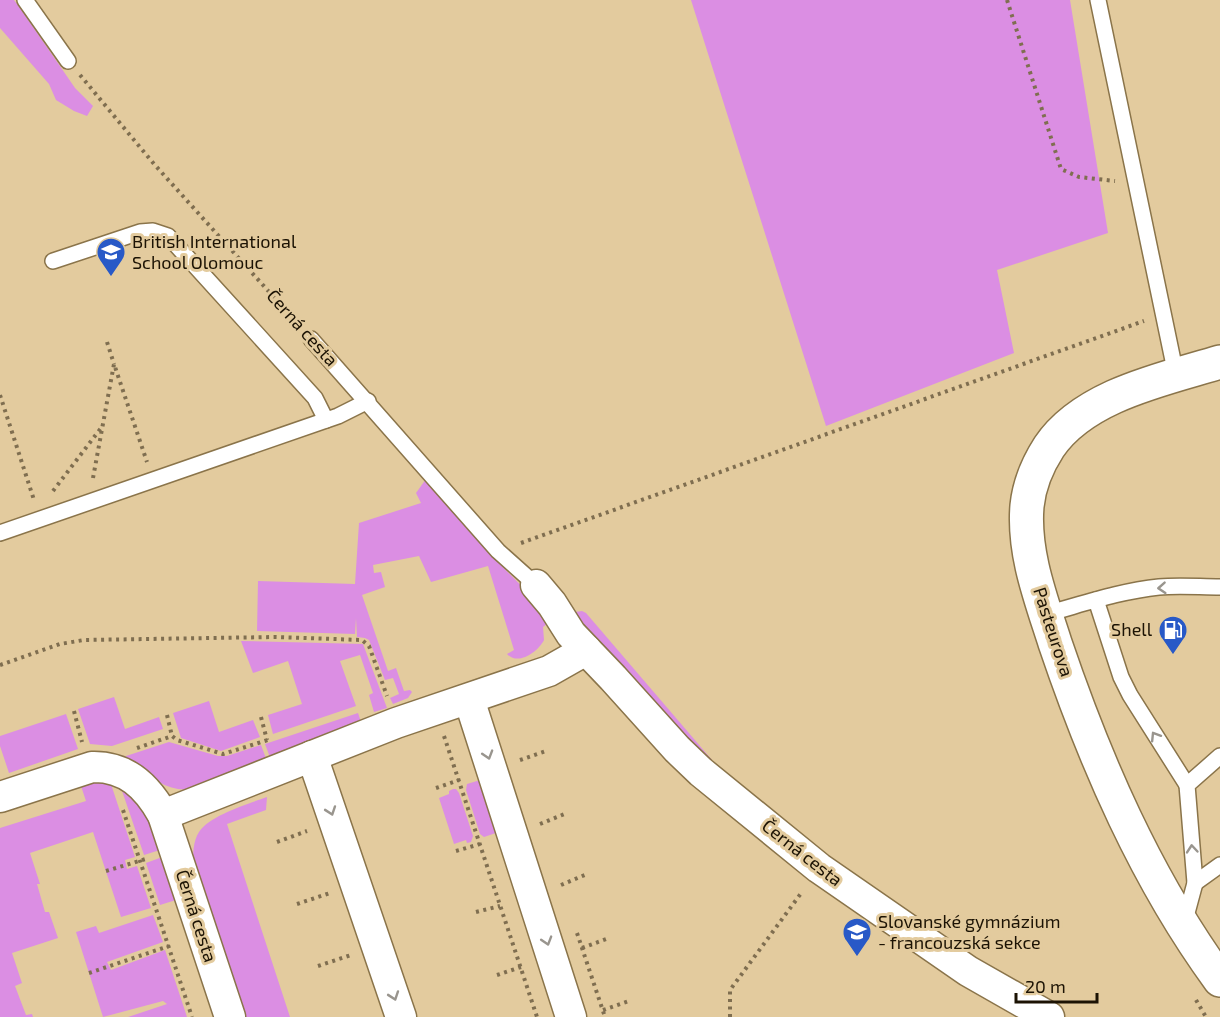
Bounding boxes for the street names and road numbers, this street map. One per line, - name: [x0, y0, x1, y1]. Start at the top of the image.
- street label: Černá cesta: [263, 284, 343, 370]
- street label: Pasteurova: [1029, 584, 1079, 679]
- street label: Černá cesta: [758, 814, 847, 890]
- street label: Černá cesta: [172, 867, 222, 965]

